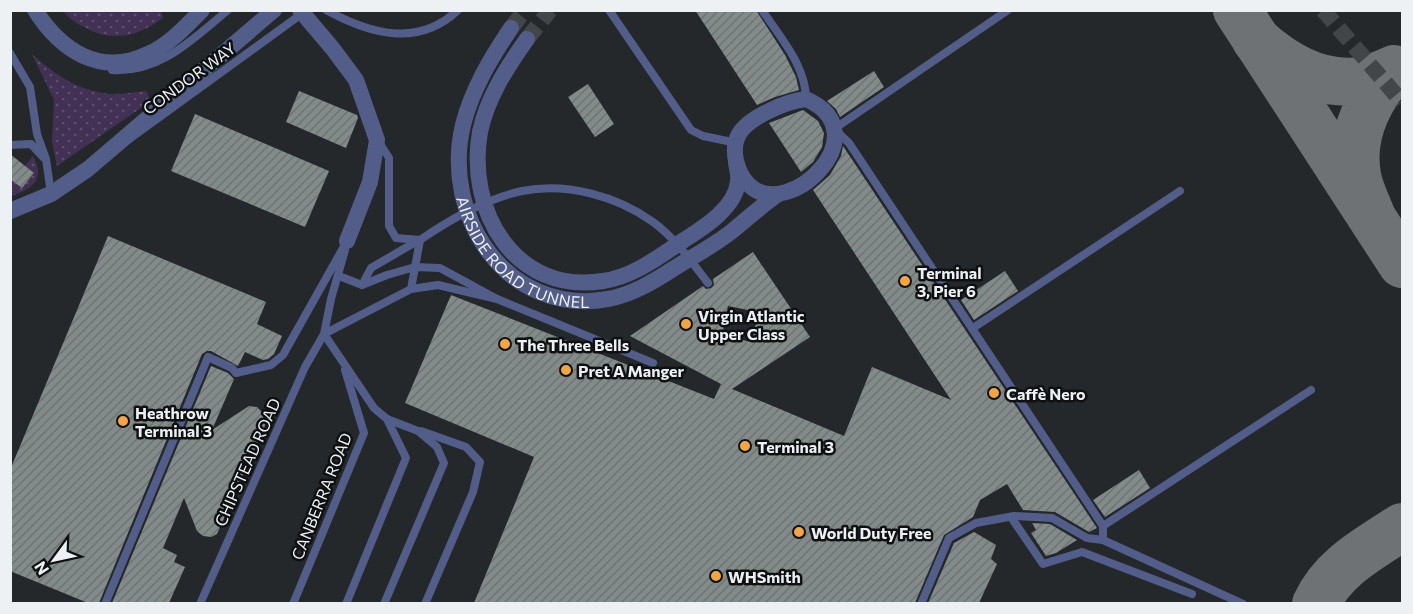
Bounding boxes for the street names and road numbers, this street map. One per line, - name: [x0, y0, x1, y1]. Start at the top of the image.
- street label: CONDOR WAY: [139, 38, 240, 118]
- street label: AIRSIDE ROAD TUNNEL: [454, 194, 590, 311]
- street label: CHIPSTEAD ROAD: [210, 395, 284, 529]
- street label: CANBERRA ROAD: [287, 430, 355, 562]

